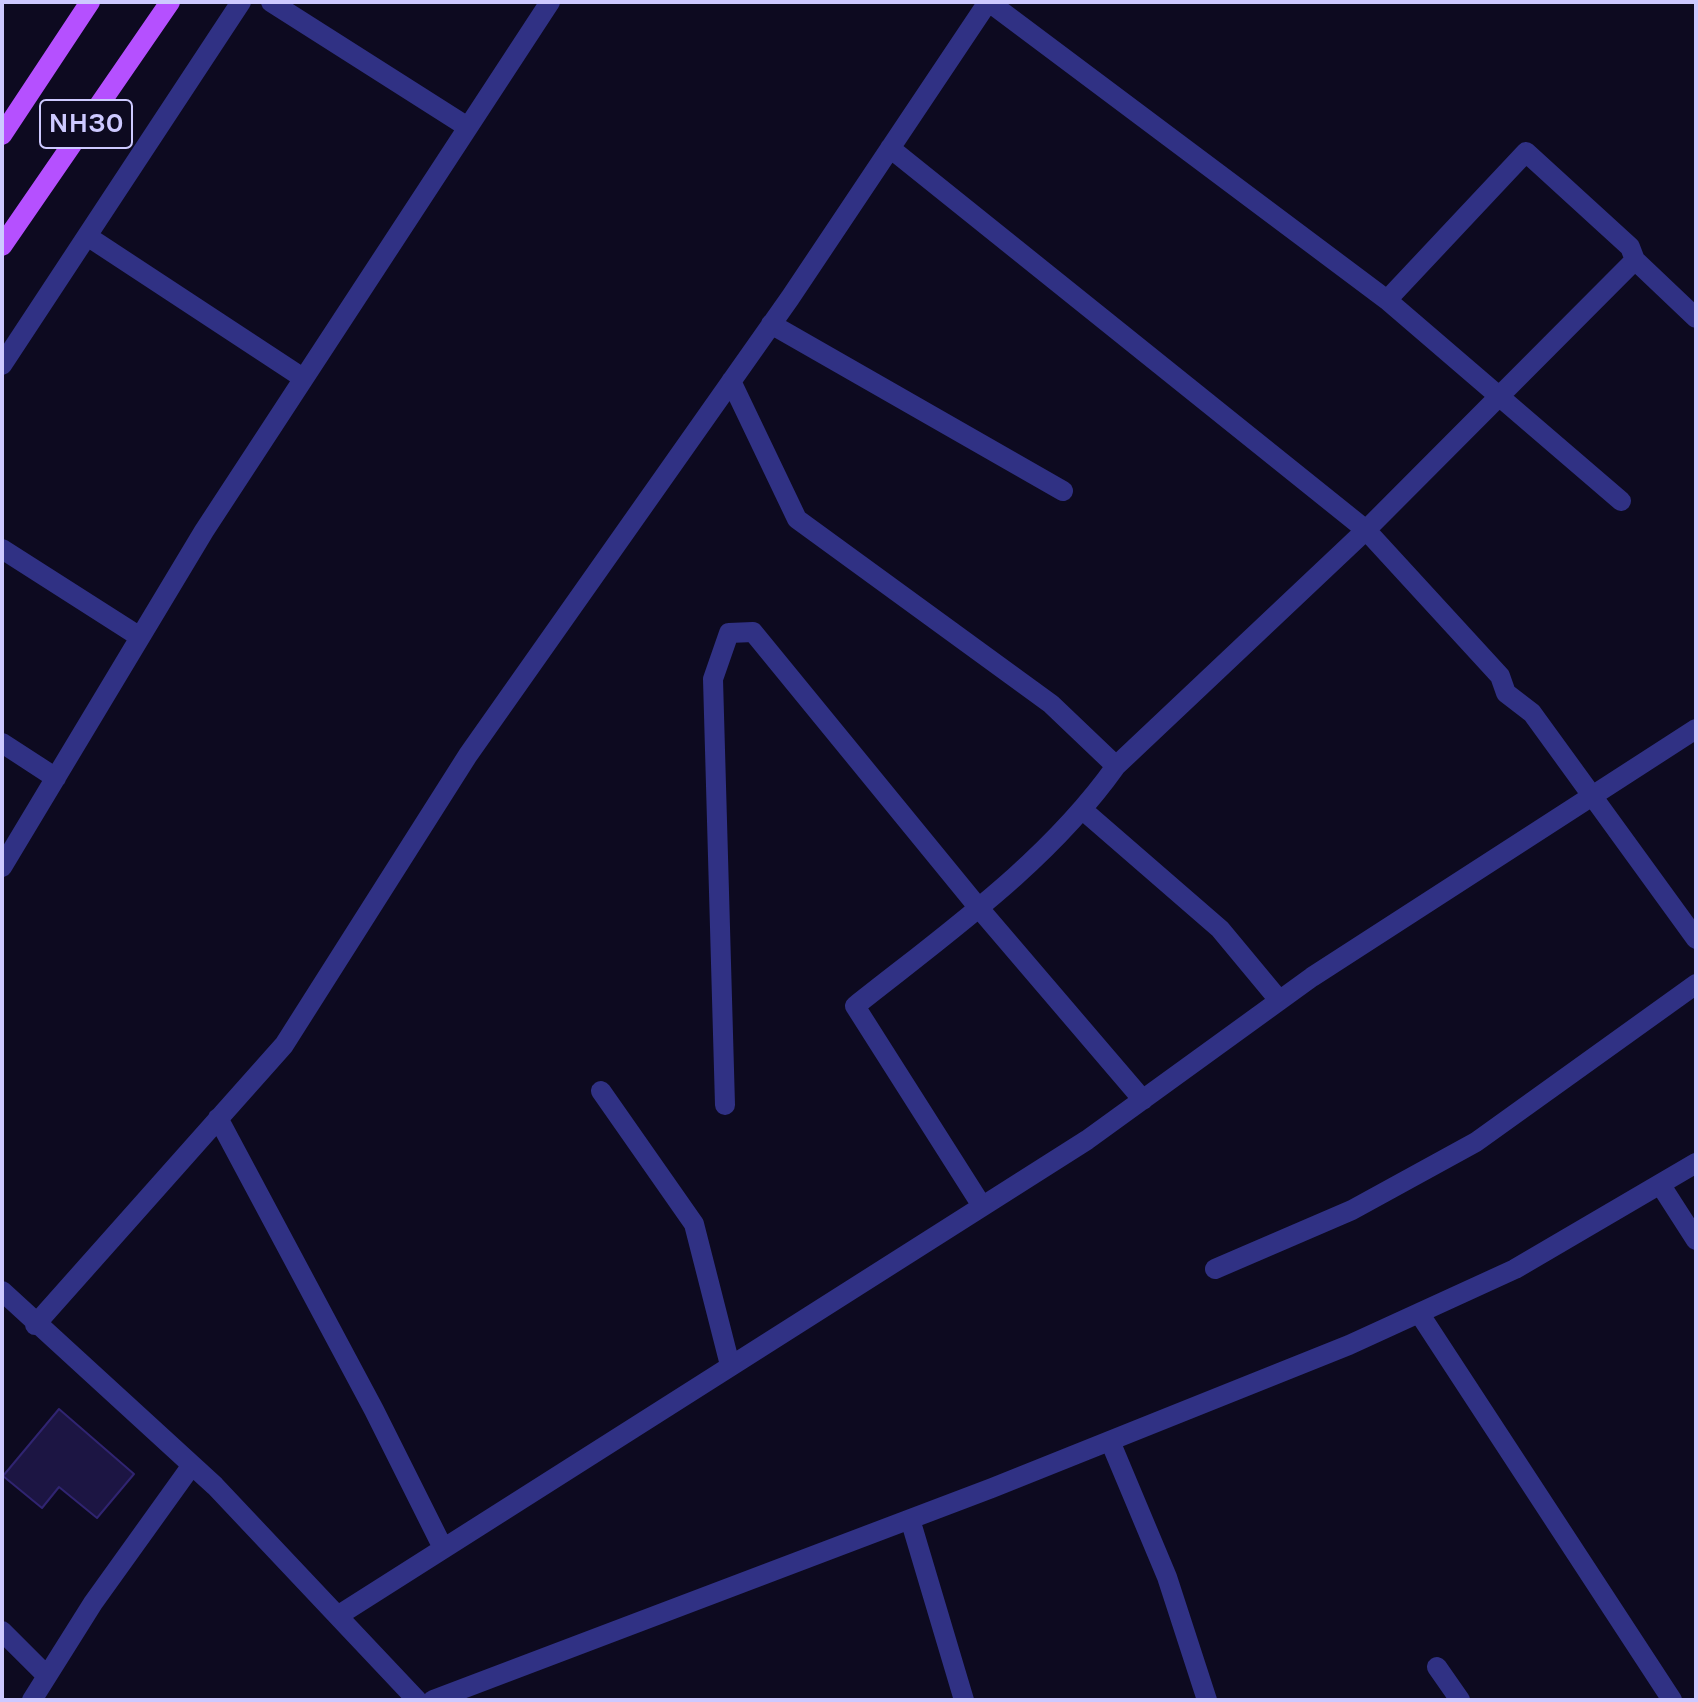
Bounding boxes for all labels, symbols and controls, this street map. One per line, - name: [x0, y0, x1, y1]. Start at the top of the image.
- road number: NH30: [40, 100, 132, 148]

